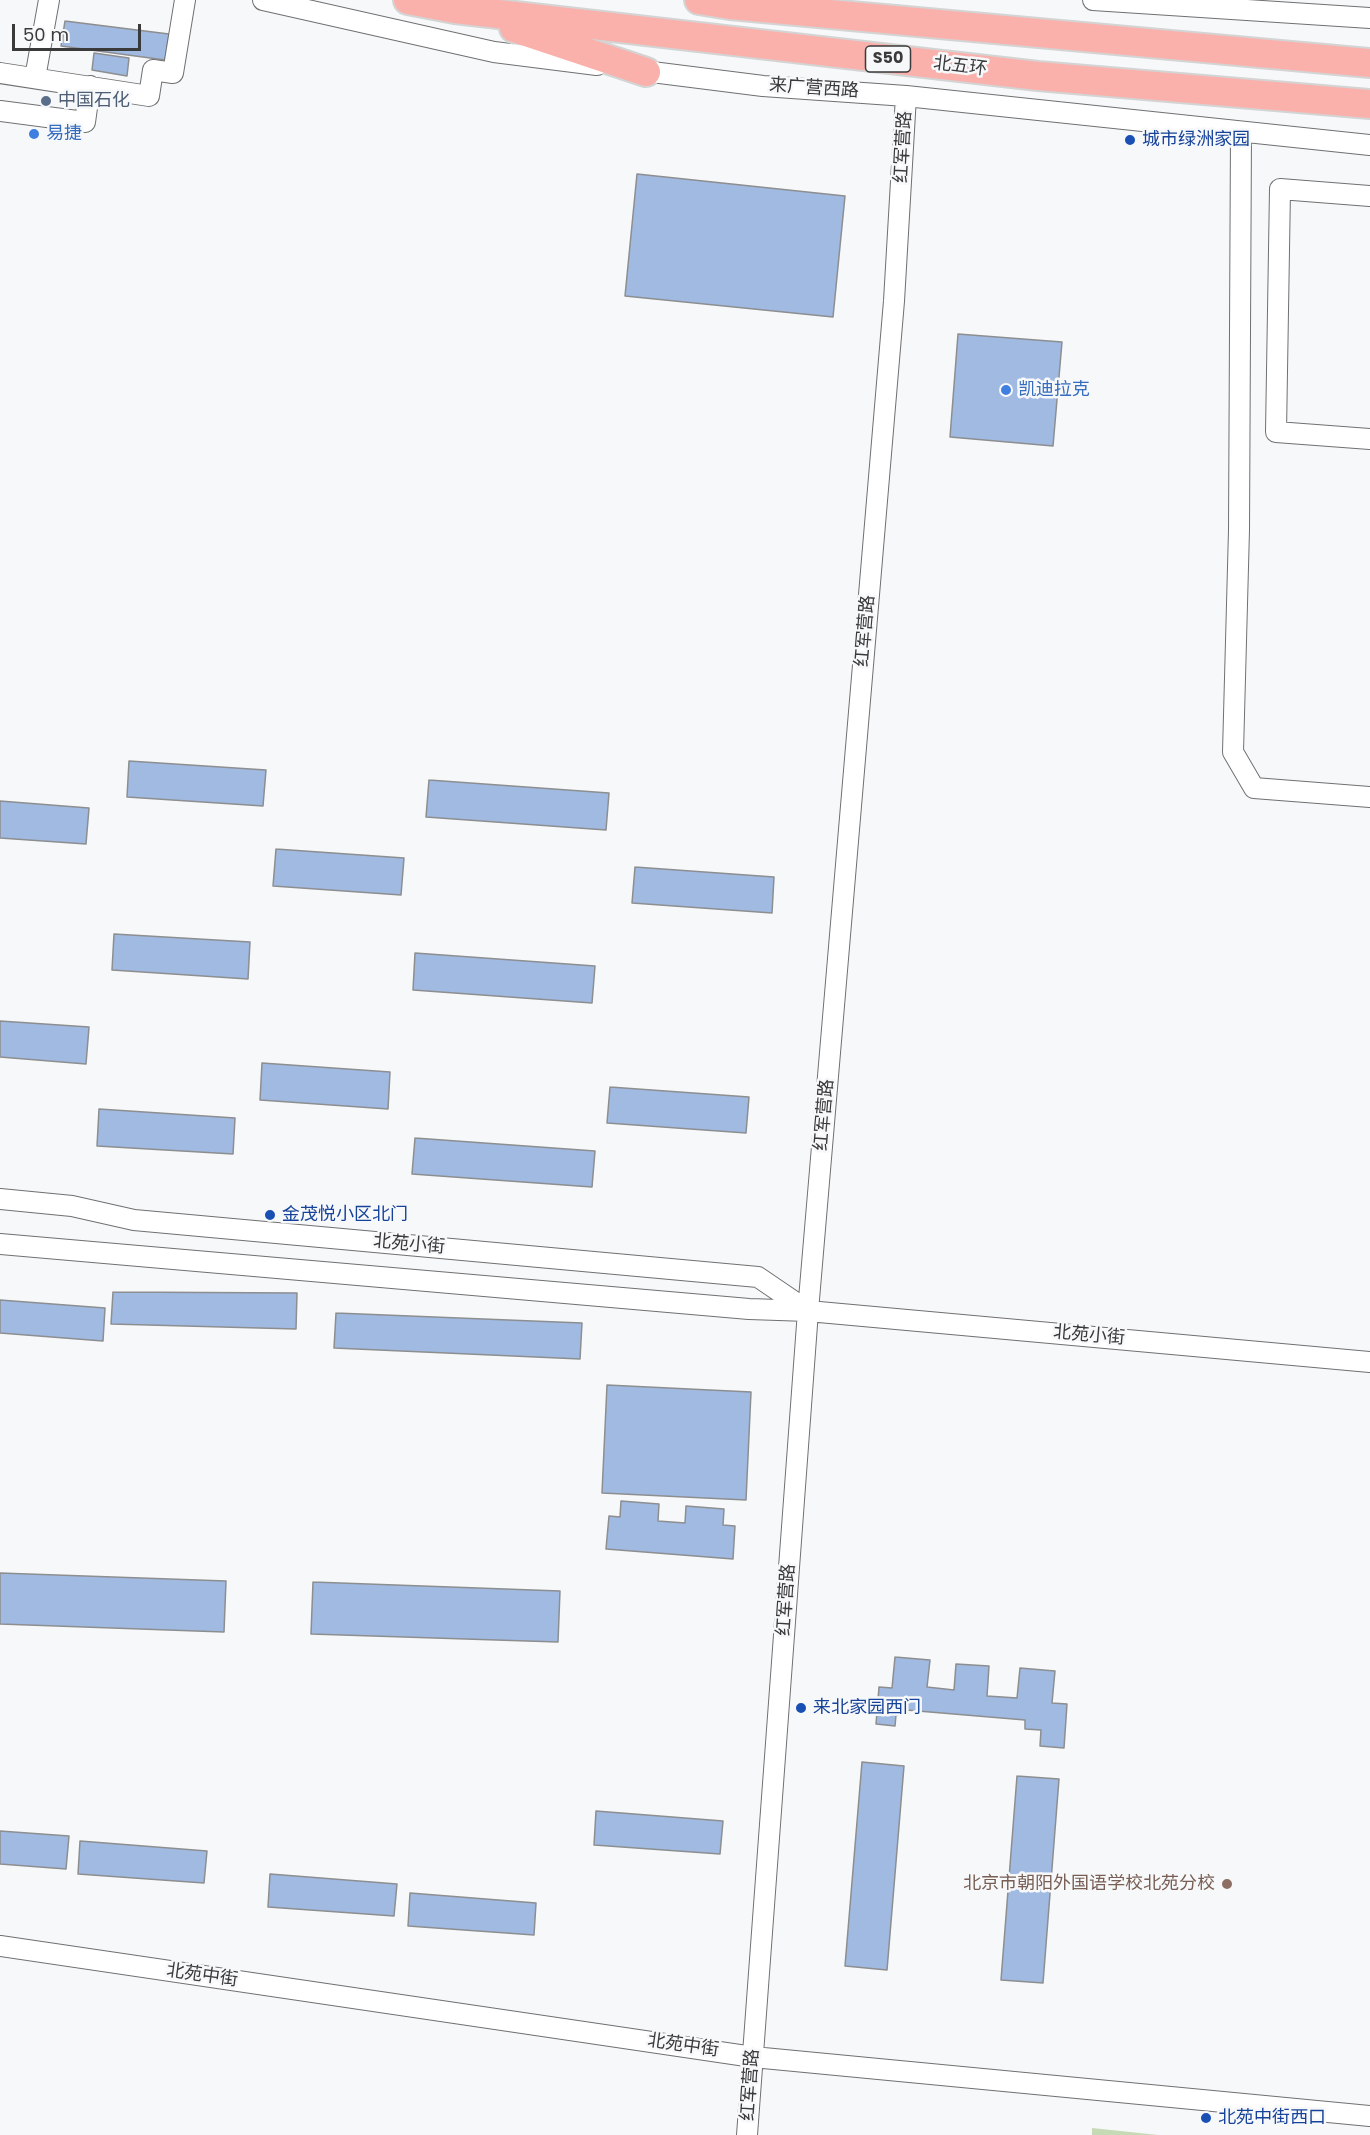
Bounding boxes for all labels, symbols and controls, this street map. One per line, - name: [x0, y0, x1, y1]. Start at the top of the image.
- scale bar: [15, 12, 144, 50]
- text: 50 m: [23, 22, 69, 47]
- road number: S50: [866, 46, 910, 72]
- street label: 北五环: [932, 53, 988, 81]
- street label: 来广营西路: [768, 75, 860, 103]
- place label: 中国石化: [58, 90, 130, 112]
- marker: 中国石化: [39, 94, 53, 108]
- street label: 红军营路: [891, 110, 917, 184]
- place label: 易捷: [46, 123, 82, 145]
- marker: 易捷: [27, 127, 41, 141]
- place label: 城市绿洲家园: [1142, 129, 1250, 151]
- marker: 城市绿洲家园: [1123, 133, 1137, 147]
- place label: 凯迪拉克: [1018, 379, 1090, 401]
- marker: 凯迪拉克: [999, 383, 1013, 397]
- street label: 红军营路: [852, 594, 880, 668]
- street label: 红军营路: [811, 1078, 839, 1152]
- place label: 金茂悦小区北门: [282, 1204, 408, 1226]
- marker: 金茂悦小区北门: [263, 1208, 277, 1222]
- street label: 北苑小街: [372, 1231, 446, 1259]
- street label: 北苑小街: [1052, 1322, 1126, 1350]
- street label: 红军营路: [774, 1563, 800, 1637]
- place label: 来北家园西门: [813, 1697, 921, 1719]
- marker: 来北家园西门: [794, 1701, 808, 1715]
- place label: 北京市朝阳外国语学校北苑分校: [963, 1873, 1215, 1895]
- marker: 北京市朝阳外国语学校北苑分校: [1220, 1877, 1234, 1891]
- street label: 北苑中街: [165, 1960, 239, 1992]
- street label: 北苑中街: [646, 2030, 720, 2062]
- street label: 红军营路: [738, 2048, 764, 2122]
- place label: 北苑中街西口: [1218, 2107, 1326, 2129]
- marker: 北苑中街西口: [1199, 2111, 1213, 2125]

